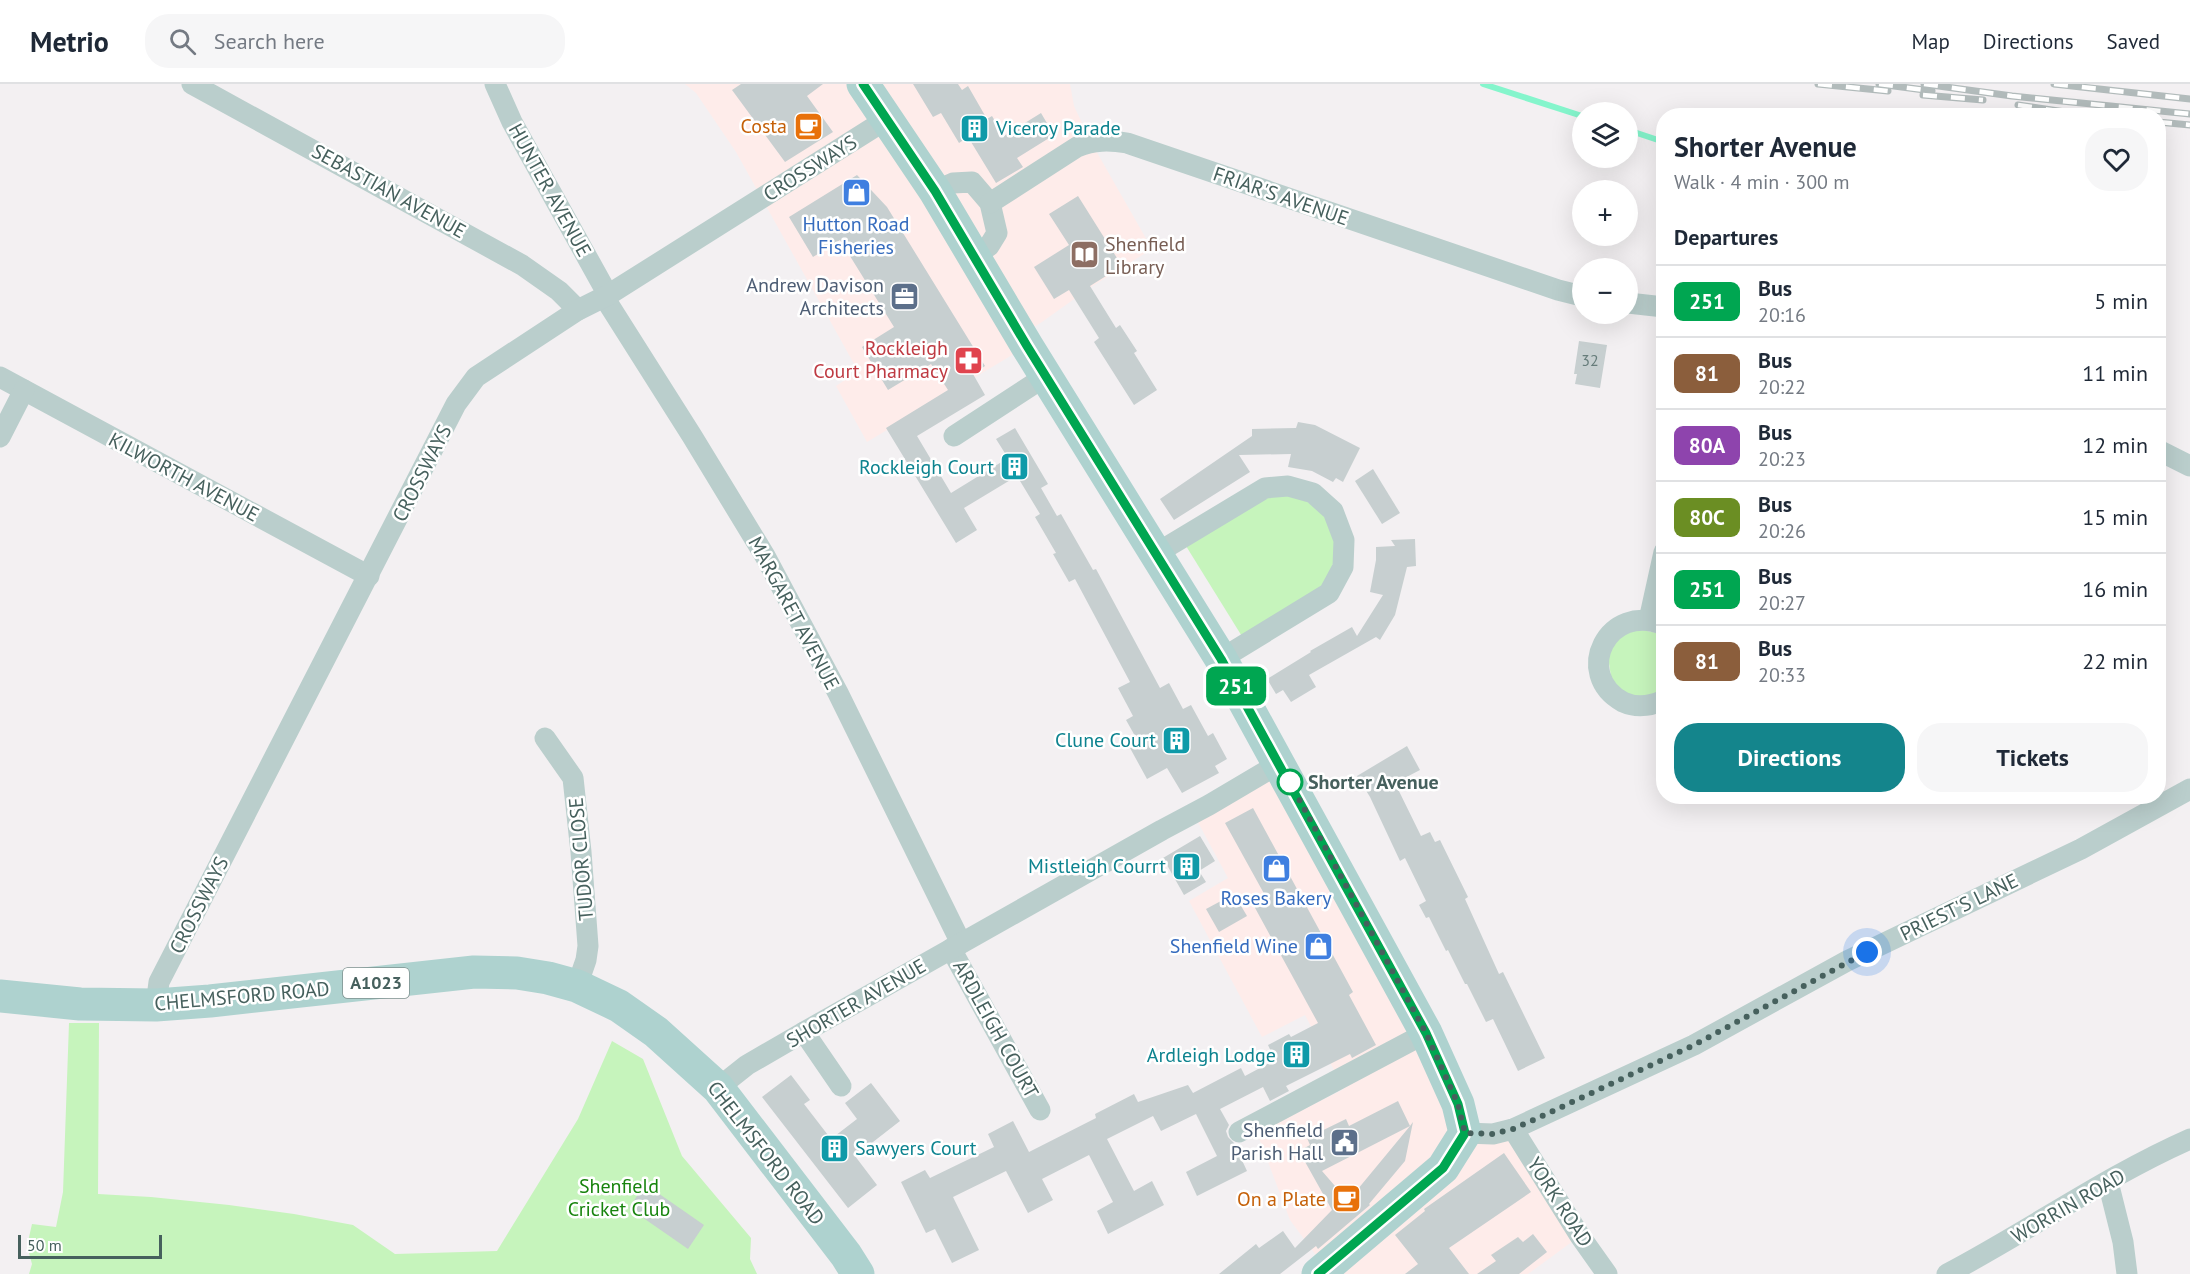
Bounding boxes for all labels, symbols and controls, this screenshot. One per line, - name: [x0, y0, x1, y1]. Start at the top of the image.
- search box: [145, 14, 565, 68]
- text: Metrio: [30, 23, 109, 60]
- icon: search: [166, 25, 199, 58]
- text: Search here: [214, 27, 325, 55]
- text: Map: [1911, 28, 1950, 55]
- text: Directions: [1983, 28, 2074, 55]
- text: Saved: [2107, 28, 2160, 55]
- map controls: [1572, 102, 1638, 324]
- button: layers: [1572, 102, 1638, 168]
- cafe icon: Costa: [792, 110, 824, 142]
- building icon: Viceroy Parade: [959, 112, 991, 144]
- place label: Costa: [740, 113, 787, 139]
- place label: Viceroy Parade: [995, 115, 1121, 141]
- street label: HUNTER AVENUE: [503, 119, 597, 261]
- text: Shorter Avenue: [1674, 128, 1857, 165]
- button: heart: [2085, 128, 2148, 191]
- street label: CROSSWAYS: [758, 129, 862, 207]
- street label: SEBASTIAN AVENUE: [307, 138, 471, 244]
- street label: FRIAR'S AVENUE: [1210, 161, 1352, 231]
- text: Walk · 4 min · 300 m: [1674, 169, 1850, 195]
- shop icon: Hutton Road Fisheries: [840, 177, 872, 209]
- button: +: [1572, 180, 1638, 246]
- place label: Hutton Road Fisheries: [803, 211, 909, 260]
- text: Departures: [1674, 223, 1778, 251]
- place label: Shenfield Library: [1105, 231, 1185, 280]
- library icon: Shenfield Library: [1068, 239, 1100, 271]
- button: −: [1572, 258, 1638, 324]
- place label: Andrew Davison Architects: [746, 272, 884, 321]
- text: Bus: [1758, 274, 1792, 302]
- office icon: Andrew Davison Architects: [889, 280, 921, 312]
- text: 5 min: [2094, 287, 2148, 315]
- text: 251: [1689, 288, 1725, 315]
- text: 20:16: [1758, 302, 1806, 328]
- place label: Rockleigh Court Pharmacy: [813, 335, 949, 384]
- pharmacy icon: Rockleigh Court Pharmacy: [953, 344, 985, 376]
- text: Bus: [1758, 346, 1792, 374]
- house number: 32: [1581, 350, 1599, 370]
- text: 11 min: [2082, 359, 2148, 387]
- text: 81: [1695, 360, 1719, 387]
- text: 20:22: [1758, 374, 1806, 400]
- text: Bus: [1758, 418, 1792, 446]
- street label: CROSSWAYS: [386, 420, 458, 526]
- street label: KILWORTH AVENUE: [104, 426, 264, 528]
- text: 12 min: [2082, 431, 2148, 459]
- text: 80A: [1689, 432, 1725, 459]
- text: 20:23: [1758, 446, 1806, 472]
- building icon: Rockleigh Court: [999, 451, 1031, 483]
- place label: Rockleigh Court: [859, 454, 994, 480]
- text: Bus: [1758, 490, 1792, 518]
- text: 15 min: [2082, 503, 2148, 531]
- text: 80C: [1689, 504, 1725, 531]
- text: 20:26: [1758, 518, 1806, 544]
- street label: MARGARET AVENUE: [743, 532, 845, 694]
- text: Bus: [1758, 562, 1792, 590]
- text: 16 min: [2082, 575, 2148, 603]
- text: 251: [1689, 576, 1725, 603]
- text: 20:27: [1758, 590, 1806, 616]
- text: Bus: [1758, 634, 1792, 662]
- text: 22 min: [2082, 647, 2148, 675]
- text: 81: [1695, 648, 1719, 675]
- text: 20:33: [1758, 662, 1806, 688]
- line badge: 251: [1202, 666, 1270, 706]
- text: 251: [1218, 673, 1254, 700]
- button: Directions: [1674, 723, 1905, 792]
- button: Tickets: [1917, 723, 2148, 792]
- building icon: Clune Court: [1161, 724, 1193, 756]
- place label: Clune Court: [1055, 727, 1156, 753]
- marker: Shorter Avenue: [1277, 769, 1303, 795]
- place label: Shorter Avenue: [1308, 769, 1439, 795]
- street label: TUDOR CLOSE: [563, 796, 599, 922]
- building icon: Mistleigh Courrt: [1171, 850, 1203, 882]
- street label: CROSSWAYS: [163, 852, 235, 958]
- shop icon: Roses Bakery: [1260, 852, 1292, 884]
- place label: Mistleigh Courrt: [1028, 853, 1166, 879]
- street label: PRIEST'S LANE: [1896, 867, 2022, 947]
- place label: Roses Bakery: [1220, 885, 1332, 911]
- shop icon: Shenfield Wine: [1303, 930, 1335, 962]
- place label: Shenfield Wine: [1170, 933, 1298, 959]
- your location: [1852, 937, 1882, 967]
- street label: SHORTER AVENUE: [782, 953, 930, 1053]
- street label: ARDLEIGH COURT: [947, 955, 1045, 1103]
- road number: A1023: [343, 968, 409, 998]
- street label: CHELMSFORD ROAD: [153, 975, 331, 1017]
- building icon: Ardleigh Lodge: [1281, 1039, 1313, 1071]
- place label: Ardleigh Lodge: [1147, 1042, 1276, 1068]
- street label: CHELMSFORD ROAD: [702, 1076, 830, 1230]
- place label: Shenfield Parish Hall: [1231, 1117, 1323, 1166]
- public building icon: Shenfield Parish Hall: [1328, 1126, 1360, 1158]
- building icon: Sawyers Court: [818, 1132, 850, 1164]
- place label: Sawyers Court: [855, 1135, 977, 1161]
- street label: YORK ROAD: [1521, 1152, 1599, 1252]
- street label: WORRIN ROAD: [2006, 1163, 2130, 1249]
- park label: Shenfield Cricket Club: [568, 1173, 670, 1222]
- cafe icon: On a Plate: [1331, 1183, 1363, 1215]
- place label: On a Plate: [1237, 1186, 1326, 1212]
- scale bar: [18, 1232, 162, 1260]
- text: 50 m: [27, 1235, 62, 1255]

